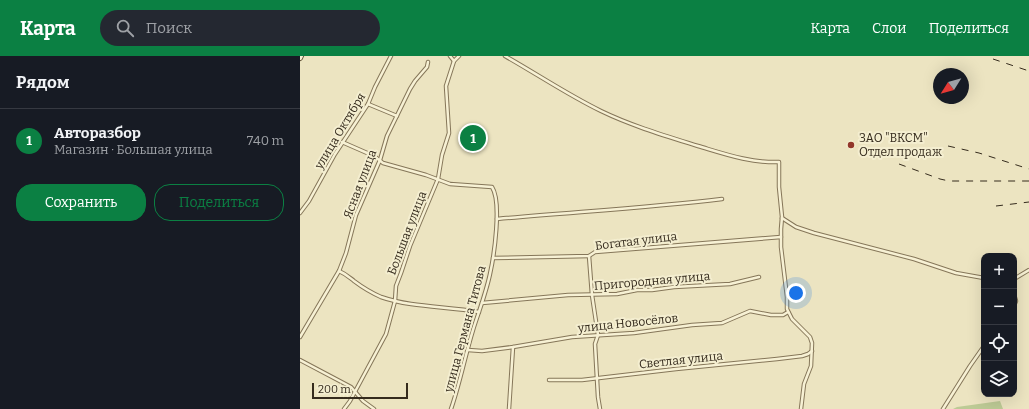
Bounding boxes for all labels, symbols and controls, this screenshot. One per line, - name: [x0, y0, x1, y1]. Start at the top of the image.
- search box: [100, 10, 380, 46]
- text: Карта: [20, 17, 76, 40]
- icon: search: [114, 17, 136, 39]
- text: Поиск: [146, 19, 192, 37]
- text: Карта: [810, 20, 850, 37]
- text: Слои: [872, 20, 907, 37]
- text: Поделиться: [929, 20, 1009, 37]
- north arrow: [933, 68, 969, 104]
- text: Рядом: [16, 72, 69, 93]
- street label: улица Октября: [311, 90, 368, 173]
- pin: 1: [460, 123, 486, 153]
- text: Авторазбор: [54, 124, 141, 142]
- place label: ЗАО "ВКСМ" Отдел продаж: [859, 131, 942, 159]
- text: 1: [26, 133, 32, 148]
- text: 740 m: [247, 133, 284, 148]
- marker: ЗАО "ВКСМ" Отдел продаж: [846, 140, 856, 150]
- text: Магазин · Большая улица: [54, 142, 213, 157]
- street label: Ясная улица: [340, 147, 380, 220]
- button: Сохранить: [16, 184, 146, 221]
- button: Поделиться: [154, 184, 284, 221]
- street label: Большая улица: [385, 189, 430, 277]
- street label: Богатая улица: [594, 229, 678, 253]
- map controls: [981, 253, 1017, 397]
- button: +: [981, 253, 1017, 289]
- street label: улица Германа Титова: [441, 264, 489, 395]
- street label: Пригородная улица: [593, 269, 711, 293]
- your location: [786, 283, 806, 303]
- button: −: [981, 289, 1017, 325]
- street label: улица Новосёлов: [576, 311, 679, 335]
- button: locate: [981, 325, 1017, 361]
- street label: Светлая улица: [638, 349, 724, 371]
- button: layers: [981, 361, 1017, 397]
- scale bar: [312, 381, 408, 400]
- text: 200 m: [318, 383, 351, 396]

